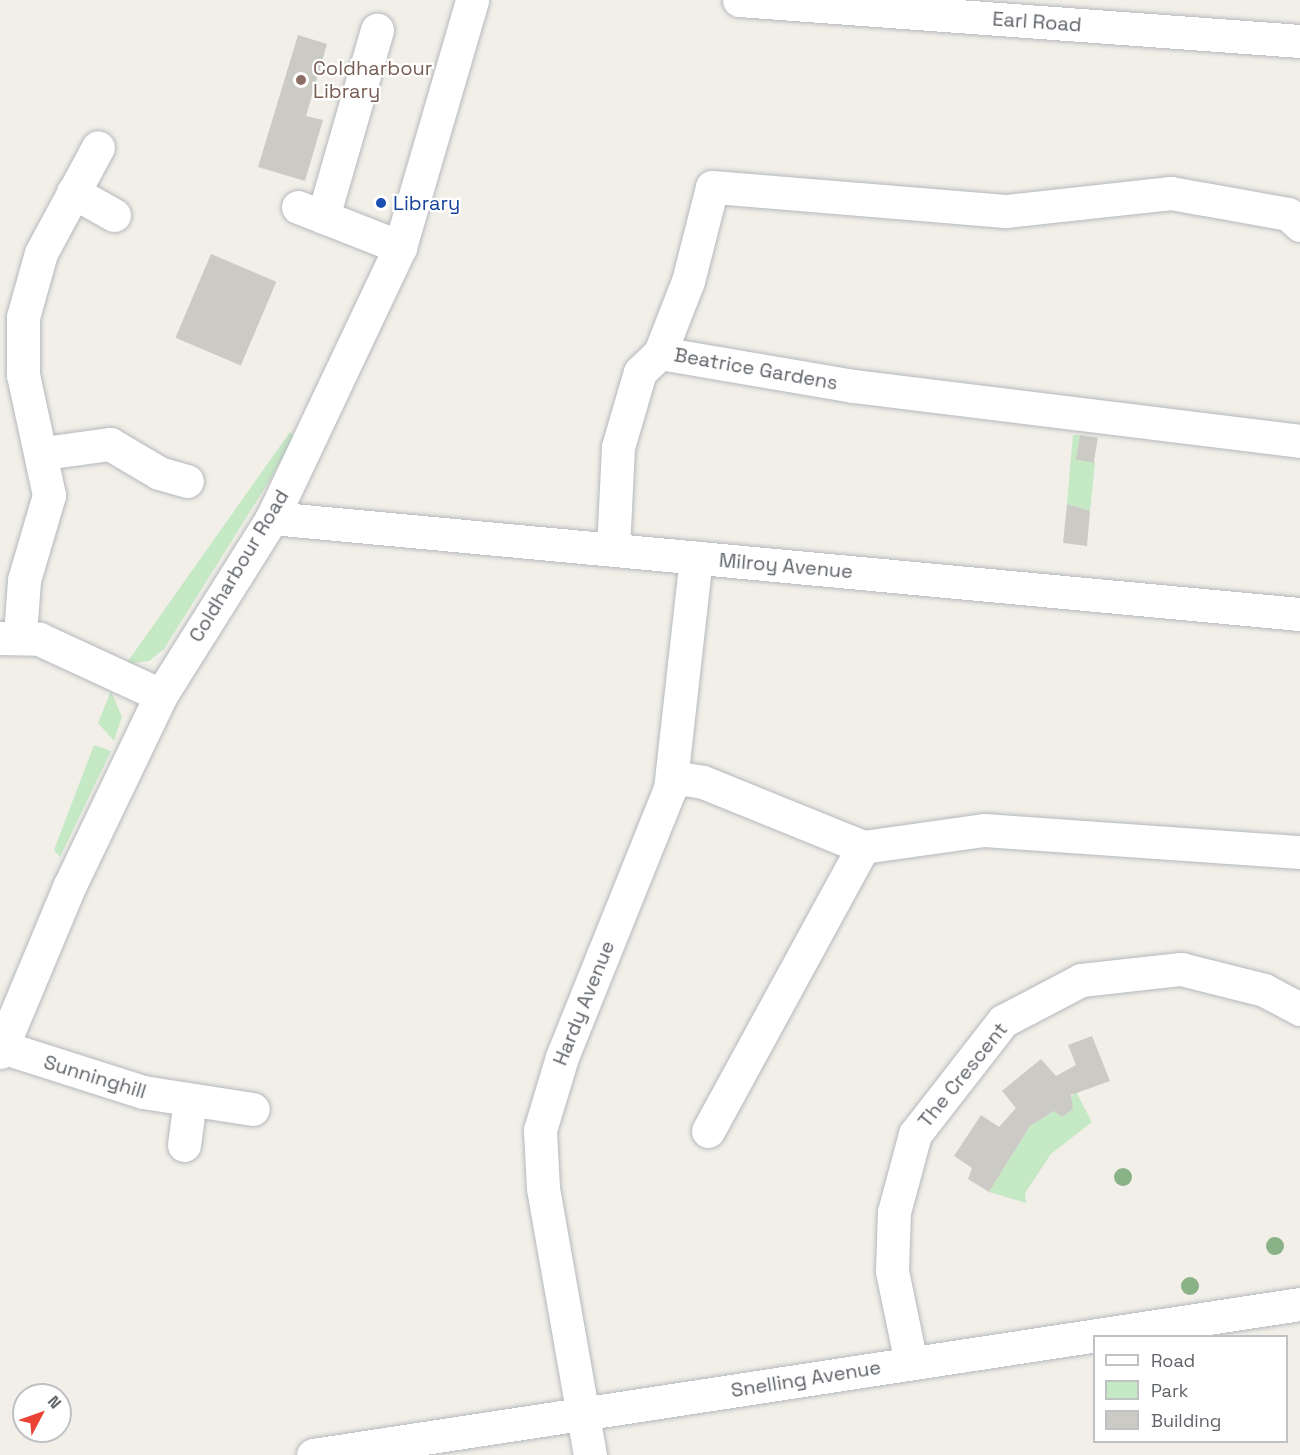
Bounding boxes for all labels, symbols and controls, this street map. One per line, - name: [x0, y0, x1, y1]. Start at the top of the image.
- street label: Earl Road: [992, 7, 1082, 37]
- place label: Coldharbour Library: [313, 56, 432, 103]
- marker: Coldharbour Library: [294, 73, 308, 87]
- place label: Library: [393, 191, 460, 215]
- marker: Library: [374, 196, 388, 210]
- street label: Beatrice Gardens: [672, 343, 840, 395]
- street label: Coldharbour Road: [184, 485, 294, 647]
- street label: Milroy Avenue: [718, 548, 854, 584]
- street label: Hardy Avenue: [548, 937, 620, 1069]
- street label: The Crescent: [913, 1018, 1013, 1132]
- street label: Sunninghill: [41, 1050, 149, 1104]
- legend: [1093, 1335, 1288, 1443]
- text: Road: [1151, 1349, 1195, 1372]
- street label: Snelling Avenue: [729, 1355, 883, 1403]
- text: Park: [1151, 1379, 1188, 1402]
- north arrow: [12, 1383, 72, 1443]
- text: N: [43, 1391, 66, 1413]
- text: Building: [1151, 1409, 1221, 1432]

